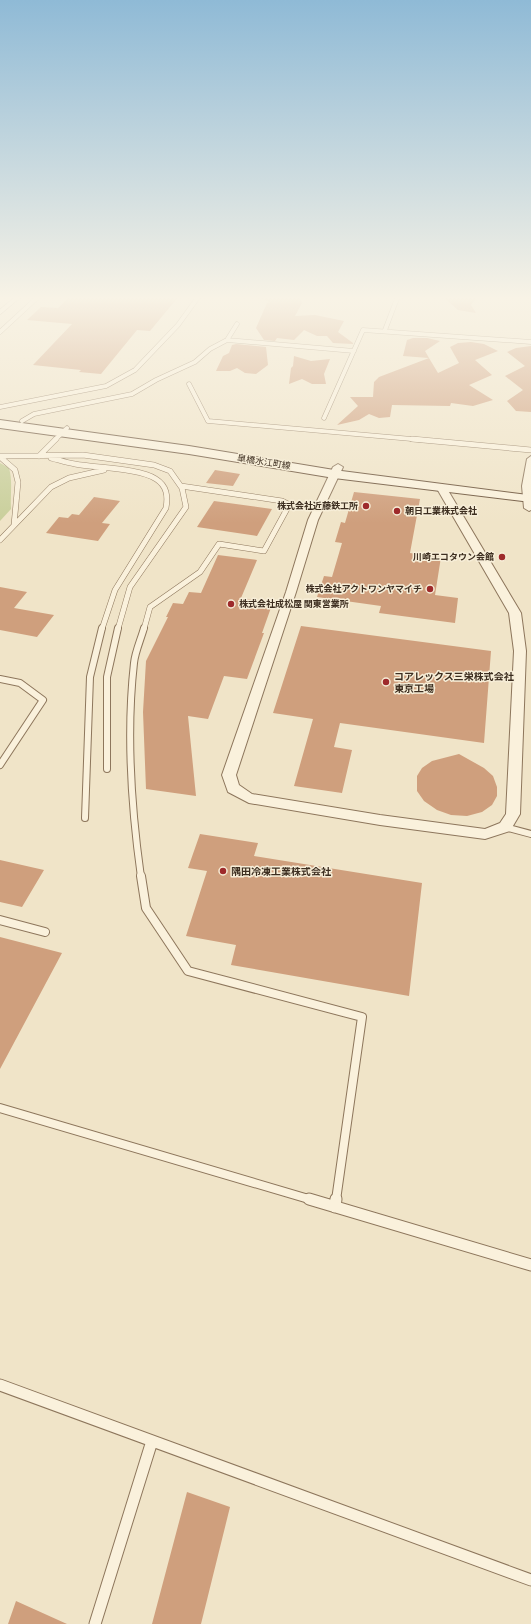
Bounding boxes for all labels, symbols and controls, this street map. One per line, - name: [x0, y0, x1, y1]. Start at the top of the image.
- street label: 皐橋水江町線: [237, 452, 293, 471]
- place label: 株式会社近藤鉄工所: [277, 500, 358, 511]
- marker: 株式会社近藤鉄工所: [361, 501, 371, 511]
- place label: 朝日工業株式会社: [405, 505, 477, 516]
- marker: 朝日工業株式会社: [392, 506, 402, 516]
- place label: 川崎エコタウン会館: [412, 552, 494, 562]
- marker: 川崎エコタウン会館: [497, 552, 507, 562]
- place label: 株式会社アクトワンヤマイチ: [305, 583, 422, 594]
- marker: 株式会社アクトワンヤマイチ: [425, 584, 435, 594]
- place label: 株式会社成松屋 関東営業所: [239, 598, 349, 609]
- marker: 株式会社成松屋 関東営業所: [226, 599, 236, 609]
- place label: コアレックス三栄株式会社 東京工場: [394, 671, 515, 694]
- marker: コアレックス三栄株式会社 東京工場: [381, 677, 391, 687]
- marker: 隅田冷凍工業株式会社: [218, 866, 228, 876]
- place label: 隅田冷凍工業株式会社: [231, 866, 332, 877]

